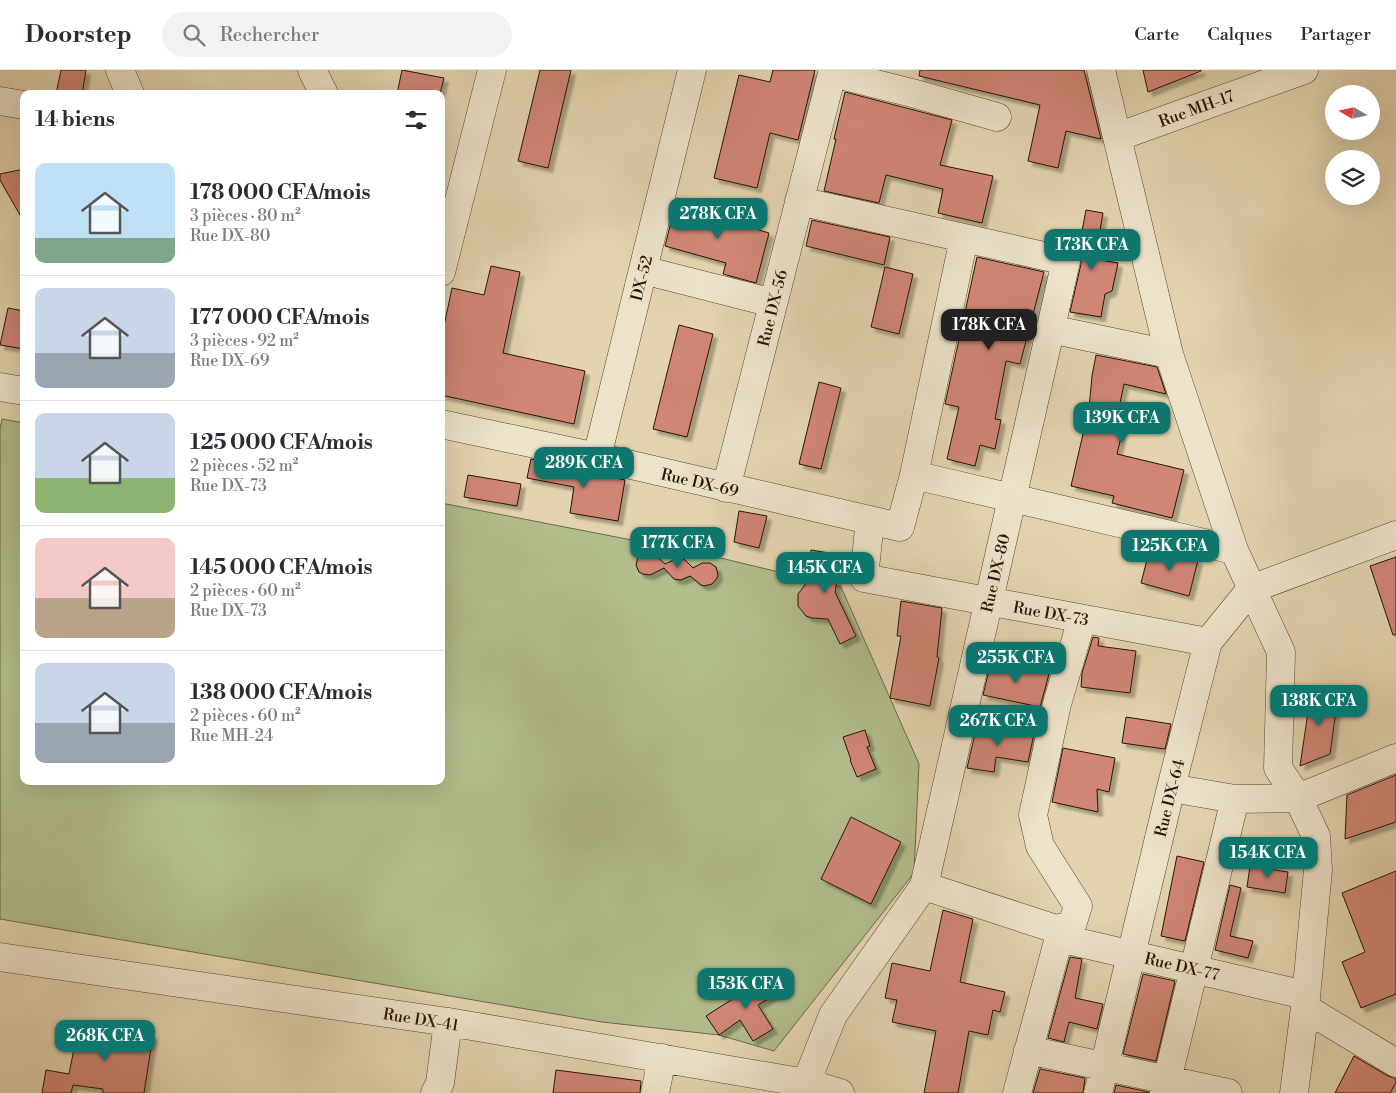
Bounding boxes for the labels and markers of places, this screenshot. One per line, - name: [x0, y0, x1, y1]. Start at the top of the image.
- pin: 278K CFA: [666, 198, 770, 240]
- pin: 173K CFA: [1040, 228, 1144, 271]
- pin: 178K CFA: [937, 308, 1041, 351]
- pin: 139K CFA: [1070, 402, 1174, 444]
- pin: 289K CFA: [532, 446, 636, 489]
- pin: 177K CFA: [626, 526, 730, 569]
- pin: 125K CFA: [1118, 530, 1222, 572]
- pin: 145K CFA: [773, 552, 877, 594]
- pin: 255K CFA: [964, 642, 1068, 684]
- pin: 138K CFA: [1267, 684, 1371, 727]
- pin: 267K CFA: [946, 704, 1050, 747]
- pin: 154K CFA: [1216, 836, 1320, 879]
- pin: 153K CFA: [694, 968, 798, 1010]
- pin: 268K CFA: [53, 1020, 157, 1062]

